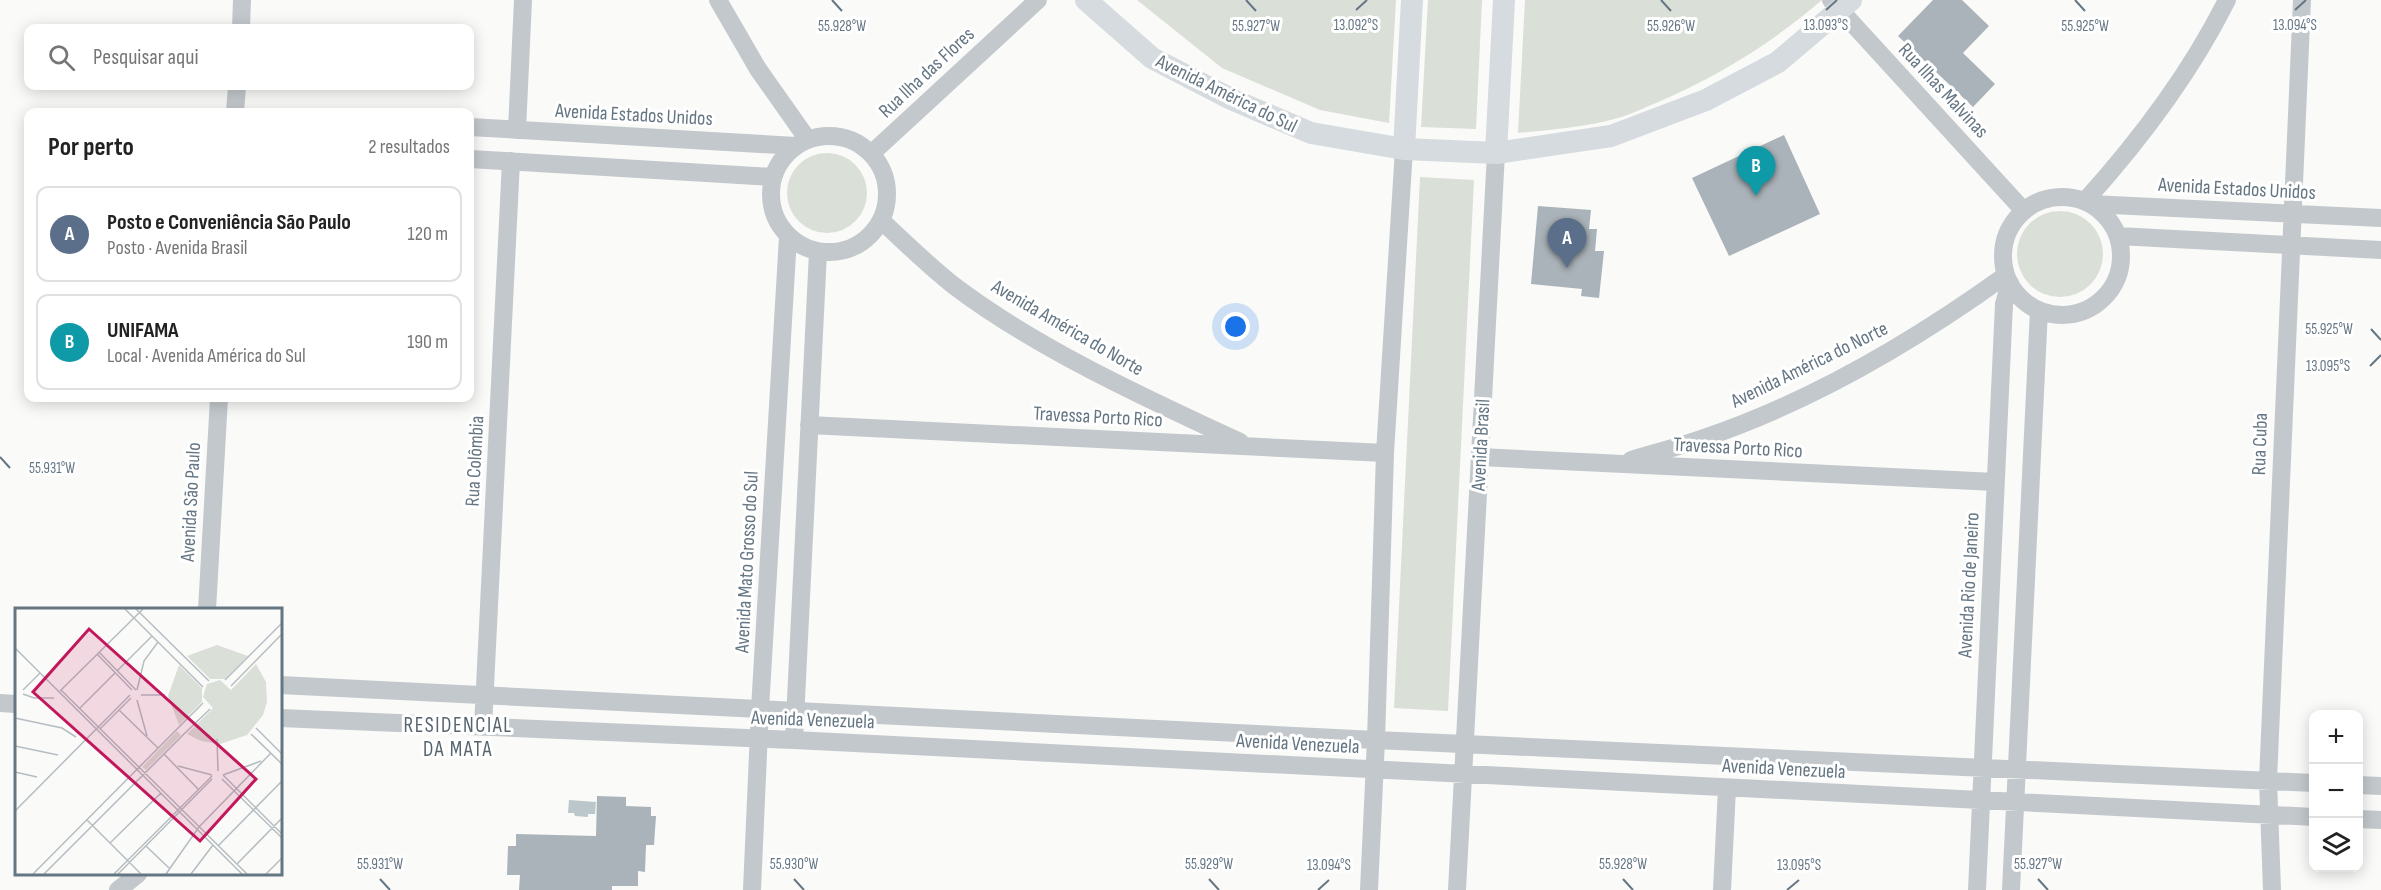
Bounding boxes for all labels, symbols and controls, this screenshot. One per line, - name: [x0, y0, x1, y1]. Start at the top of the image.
- text: 13.092°S: [1334, 16, 1378, 35]
- text: 13.093°S: [1804, 16, 1848, 35]
- text: 13.094°S: [2273, 16, 2317, 35]
- text: 55.928°W: [818, 17, 866, 36]
- text: 55.927°W: [1232, 17, 1280, 36]
- text: 55.926°W: [1647, 17, 1695, 36]
- text: 55.925°W: [2061, 17, 2109, 36]
- street label: Rua llha das Flores: [874, 22, 979, 123]
- search box: [24, 24, 474, 90]
- street label: Rua Ilhas Malvinas: [1893, 38, 1993, 143]
- icon: search: [45, 41, 78, 74]
- text: Pesquisar aqui: [93, 44, 198, 71]
- street label: Avenida América do Sul: [1151, 49, 1301, 138]
- street label: Avenida Estados Unidos: [554, 99, 713, 131]
- text: Por perto: [48, 132, 134, 163]
- text: 2 resultados: [368, 135, 450, 159]
- pin: B: [1736, 146, 1776, 196]
- street label: Avenida Estados Unidos: [2157, 173, 2316, 205]
- text: Posto e Conveniência São Paulo: [107, 209, 351, 236]
- pin: A: [1548, 218, 1586, 268]
- text: A: [65, 222, 74, 246]
- text: 120 m: [408, 222, 448, 246]
- text: Posto · Avenida Brasil: [107, 236, 248, 260]
- street label: Avenida América do Norte: [986, 274, 1148, 381]
- your location: [1221, 312, 1250, 341]
- street label: Avenida América do Norte: [1726, 316, 1892, 414]
- text: UNIFAMA: [107, 317, 179, 344]
- text: 55.925°W: [2305, 320, 2353, 339]
- text: B: [65, 330, 74, 354]
- text: 190 m: [407, 330, 448, 354]
- text: Local · Avenida América do Sul: [107, 344, 306, 368]
- text: 13.095°S: [2306, 357, 2350, 376]
- street label: Avenida Brasil: [1467, 398, 1495, 493]
- street label: Travessa Porto Rico: [1033, 402, 1163, 432]
- street label: Rua Cuba: [2247, 412, 2273, 476]
- street label: Rua Colômbia: [461, 415, 489, 507]
- street label: Travessa Porto Rico: [1673, 433, 1803, 463]
- street label: Avenida São Paulo: [176, 442, 206, 563]
- text: 55.931°W: [29, 459, 75, 478]
- street label: Avenida Mato Grosso do Sul: [730, 470, 764, 655]
- street label: Avenida Rio de Janeiro: [1953, 512, 1985, 659]
- inset map: [15, 608, 282, 875]
- street label: Avenida Venezuela: [750, 706, 875, 734]
- map controls: [2309, 710, 2363, 872]
- button: +: [2309, 710, 2363, 764]
- district label: RESIDENCIAL DA MATA: [404, 713, 512, 762]
- street label: Avenida Venezuela: [1235, 729, 1360, 759]
- street label: Avenida Venezuela: [1721, 754, 1846, 784]
- button: −: [2309, 764, 2363, 818]
- button: layers: [2309, 818, 2363, 872]
- text: 55.931°W: [357, 855, 403, 874]
- text: 55.930°W: [770, 855, 818, 874]
- text: 55.929°W: [1185, 855, 1233, 874]
- text: 55.928°W: [1599, 855, 1647, 874]
- text: 55.927°W: [2014, 855, 2062, 874]
- text: 13.094°S: [1307, 856, 1351, 875]
- text: 13.095°S: [1777, 856, 1821, 875]

